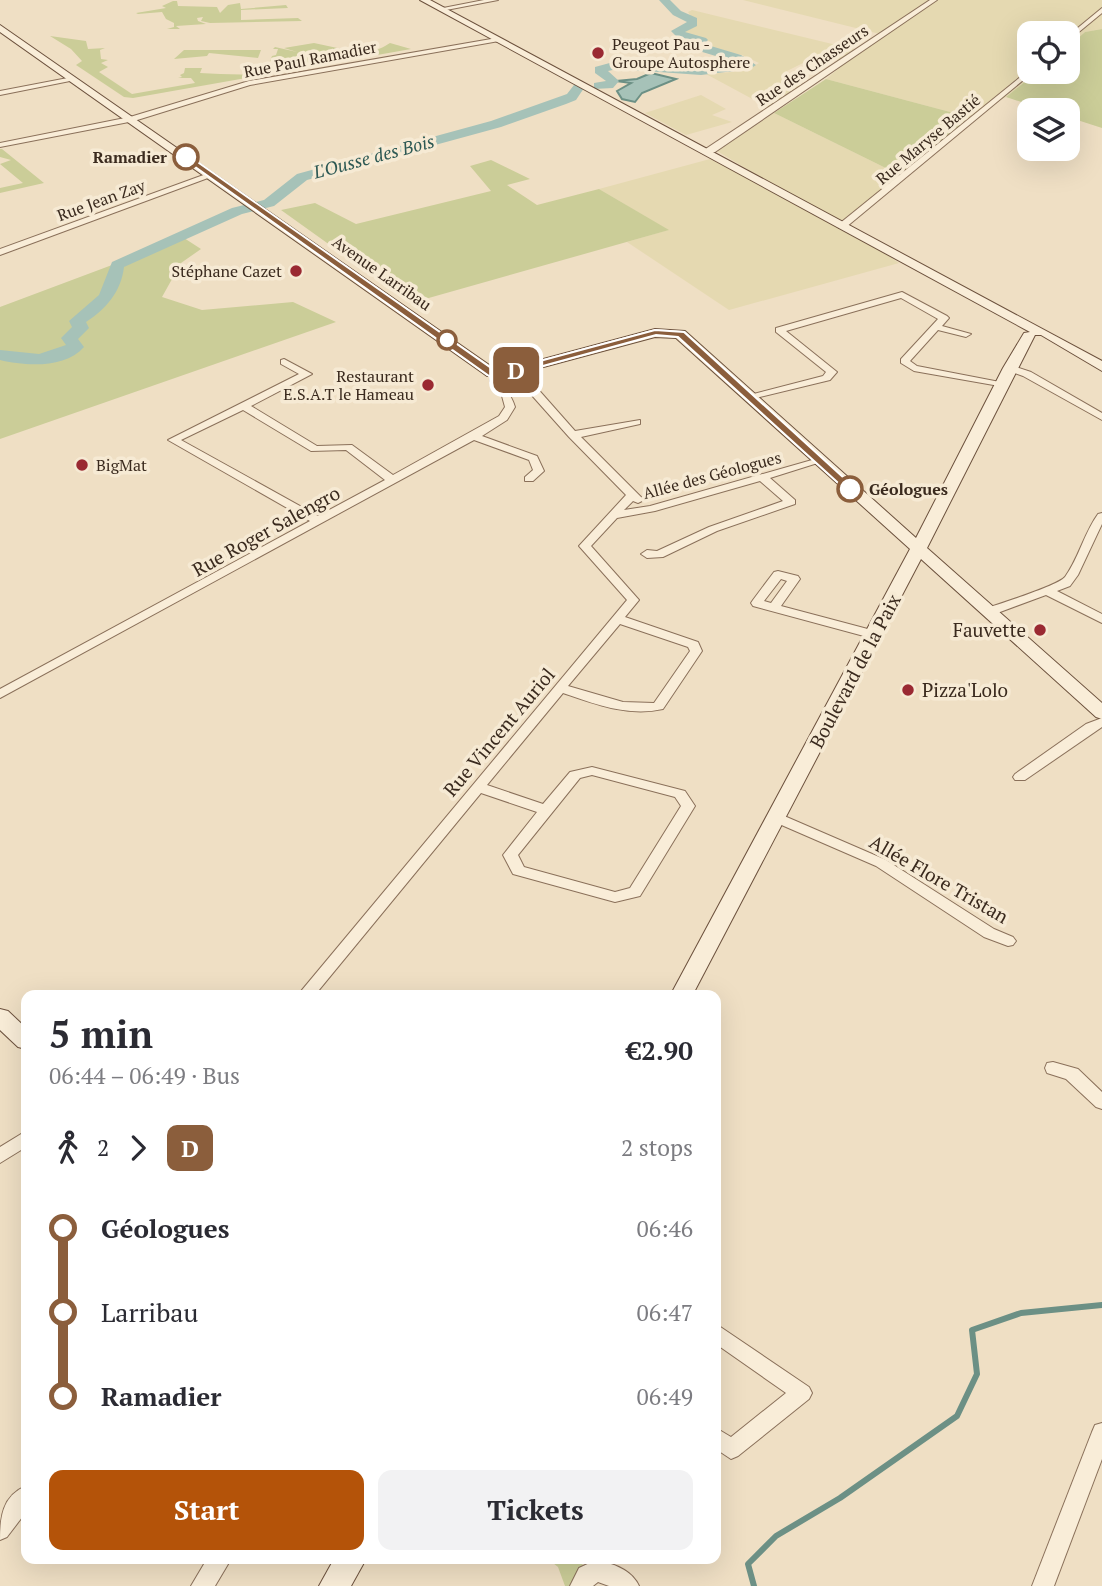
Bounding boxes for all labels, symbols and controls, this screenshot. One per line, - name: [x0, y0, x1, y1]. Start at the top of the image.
- street label: Rue des Chasseurs: [752, 19, 873, 111]
- map controls: [1017, 21, 1080, 161]
- button: locate: [1017, 21, 1080, 84]
- place label: Peugeot Pau - Groupe Autosphere: [612, 33, 750, 73]
- street label: Rue Paul Ramadier: [242, 35, 379, 83]
- marker: Peugeot Pau - Groupe Autosphere: [590, 45, 606, 61]
- street label: Rue Maryse Bastié: [871, 89, 985, 189]
- button: layers: [1017, 98, 1080, 161]
- water label: L'Ousse des Bois: [310, 128, 437, 184]
- marker: Ramadier: [173, 144, 199, 170]
- place label: Ramadier: [93, 146, 167, 168]
- street label: Rue Jean Zay: [54, 174, 149, 226]
- street label: Avenue Larribau: [328, 231, 436, 315]
- place label: Stéphane Cazet: [171, 260, 282, 282]
- marker: Stéphane Cazet: [288, 263, 304, 279]
- unlabelled marker: [437, 330, 457, 350]
- line badge: D: [493, 347, 539, 393]
- text: D: [507, 354, 525, 386]
- place label: Restaurant E.S.A.T le Hameau: [283, 365, 414, 405]
- marker: Restaurant E.S.A.T le Hameau: [420, 377, 436, 393]
- street label: Allée des Géologues: [640, 446, 784, 504]
- place label: BigMat: [96, 454, 147, 476]
- marker: BigMat: [74, 457, 90, 473]
- marker: Géologues: [837, 476, 863, 502]
- place label: Géologues: [869, 478, 948, 500]
- street label: Rue Roger Salengro: [188, 480, 344, 582]
- street label: Boulevard de la Paix: [803, 589, 906, 752]
- place label: Fauvette: [953, 617, 1026, 642]
- marker: Fauvette: [1032, 622, 1048, 638]
- street label: Rue Vincent Auriol: [437, 662, 560, 801]
- place label: Pizza'Lolo: [922, 677, 1008, 702]
- marker: Pizza'Lolo: [900, 682, 916, 698]
- street label: Allée Flore Tristan: [865, 829, 1013, 929]
- text: 5 min: [49, 1009, 153, 1059]
- text: €2.90: [627, 1033, 693, 1067]
- text: 06:44 – 06:49 · Bus: [49, 1060, 240, 1091]
- icon: walk: [49, 1129, 87, 1167]
- icon: forward: [119, 1129, 157, 1167]
- text: 2: [97, 1132, 109, 1163]
- text: D: [181, 1132, 199, 1164]
- text: 2 stops: [621, 1132, 693, 1163]
- text: Géologues: [101, 1211, 229, 1245]
- text: 06:46: [636, 1213, 693, 1244]
- text: Larribau: [101, 1295, 198, 1329]
- text: 06:47: [636, 1297, 693, 1328]
- text: Ramadier: [101, 1379, 221, 1413]
- text: 06:49: [636, 1381, 693, 1412]
- button: Start: [49, 1470, 364, 1550]
- button: Tickets: [378, 1470, 693, 1550]

